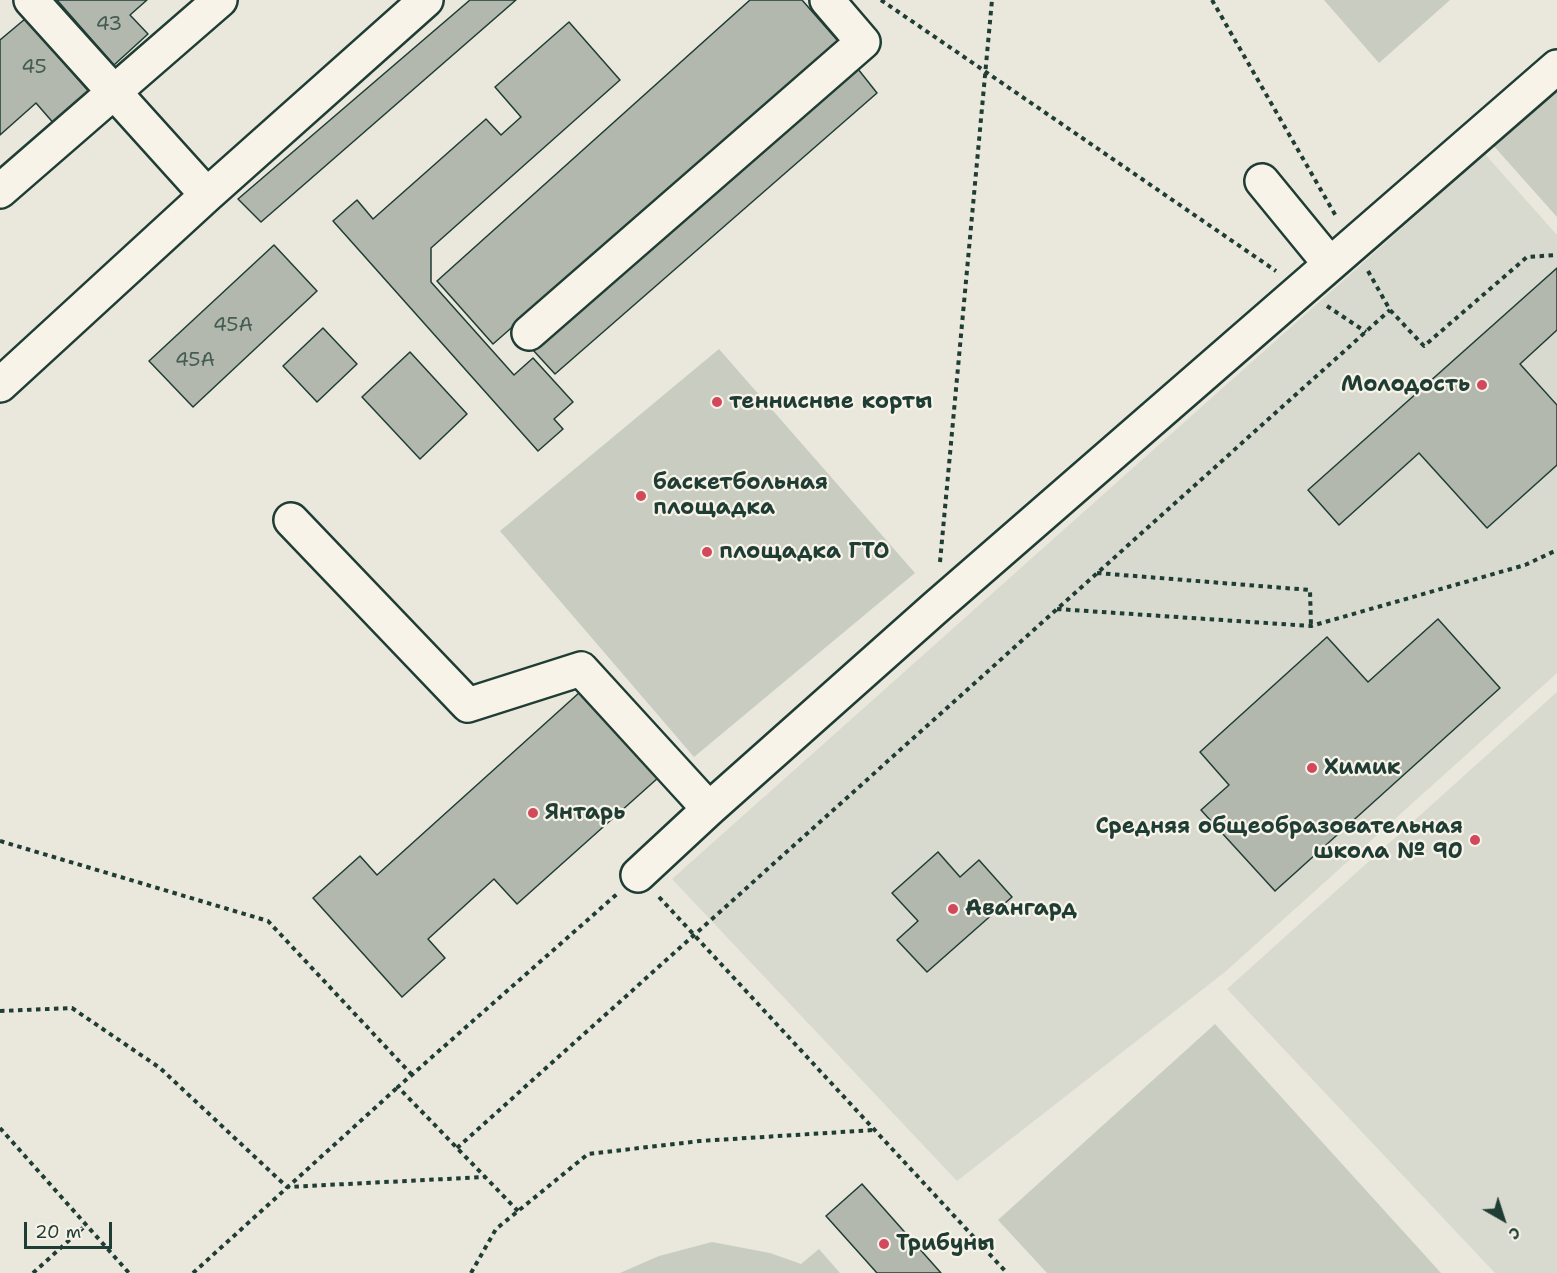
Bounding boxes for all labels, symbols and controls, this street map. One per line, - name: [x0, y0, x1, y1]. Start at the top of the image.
- house number: 43: [96, 13, 122, 37]
- house number: 45: [21, 56, 47, 80]
- house number: 45А: [213, 314, 253, 338]
- house number: 45А: [175, 349, 215, 373]
- place label: Молодость: [1341, 372, 1470, 398]
- marker: Молодость: [1475, 378, 1489, 392]
- place label: теннисные корты: [729, 389, 932, 415]
- marker: теннисные корты: [710, 395, 724, 409]
- place label: баскетбольная площадка: [653, 470, 828, 522]
- marker: баскетбольная площадка: [634, 489, 648, 503]
- place label: площадка ГТО: [719, 539, 890, 565]
- marker: площадка ГТО: [700, 545, 714, 559]
- place label: Химик: [1324, 755, 1401, 781]
- marker: Химик: [1305, 761, 1319, 775]
- place label: Янтарь: [545, 800, 625, 826]
- marker: Янтарь: [526, 806, 540, 820]
- place label: Средняя общеобразовательная школа № 90: [1095, 814, 1463, 866]
- marker: Средняя общеобразовательная школа № 90: [1468, 833, 1482, 847]
- place label: Авангард: [965, 896, 1077, 922]
- marker: Авангард: [946, 902, 960, 916]
- north arrow: [1473, 1189, 1533, 1249]
- scale bar: [27, 1210, 116, 1248]
- text: 20 m: [35, 1220, 81, 1244]
- text: С: [1504, 1222, 1525, 1245]
- place label: Трибуны: [896, 1231, 995, 1257]
- marker: Трибуны: [877, 1237, 891, 1251]

